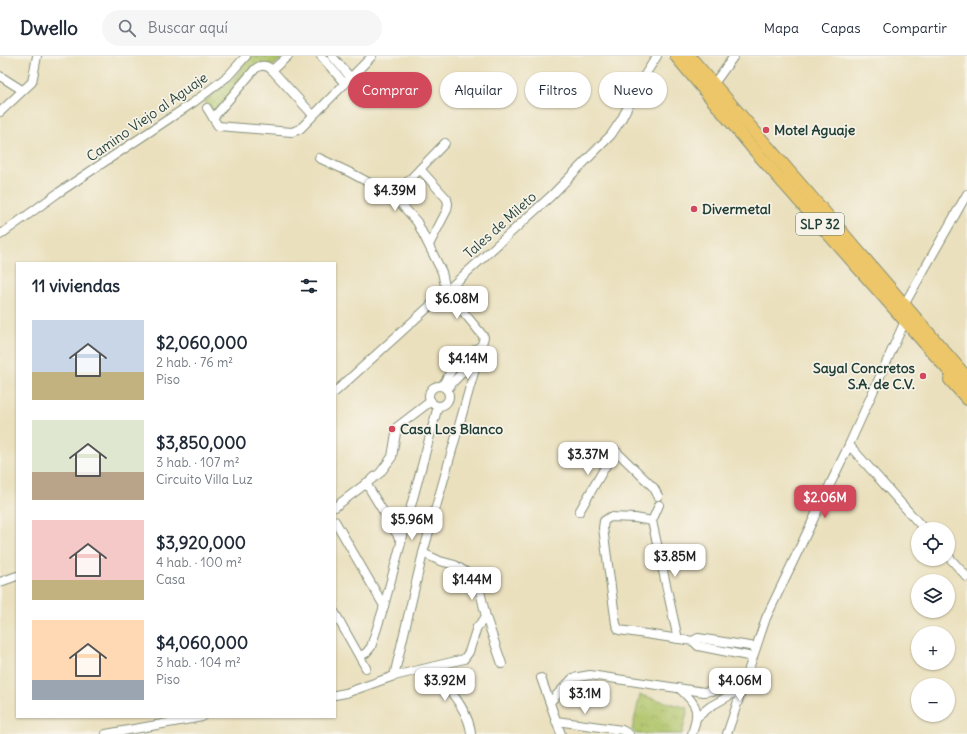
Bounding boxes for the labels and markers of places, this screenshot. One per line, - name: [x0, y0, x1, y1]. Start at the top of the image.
- place label: Motel Aguaje: [774, 121, 856, 139]
- marker: Motel Aguaje: [761, 125, 771, 135]
- pin: $4.39M: [362, 178, 428, 212]
- place label: Divermetal: [702, 200, 771, 218]
- marker: Divermetal: [689, 204, 699, 214]
- pin: $6.08M: [424, 286, 490, 320]
- pin: $4.14M: [435, 346, 501, 380]
- place label: Sayal Concretos S.A. de C.V.: [813, 359, 916, 393]
- marker: Sayal Concretos S.A. de C.V.: [918, 371, 928, 381]
- place label: Casa Los Blanco: [400, 420, 503, 438]
- marker: Casa Los Blanco: [387, 424, 397, 434]
- pin: $3.37M: [555, 442, 621, 476]
- pin: $2.06M: [792, 485, 858, 519]
- pin: $5.96M: [379, 507, 445, 541]
- pin: $3.85M: [642, 544, 708, 578]
- pin: $1.44M: [439, 567, 505, 601]
- pin: $3.92M: [412, 668, 478, 702]
- pin: $4.06M: [707, 668, 773, 702]
- pin: $3.1M: [557, 681, 613, 715]

